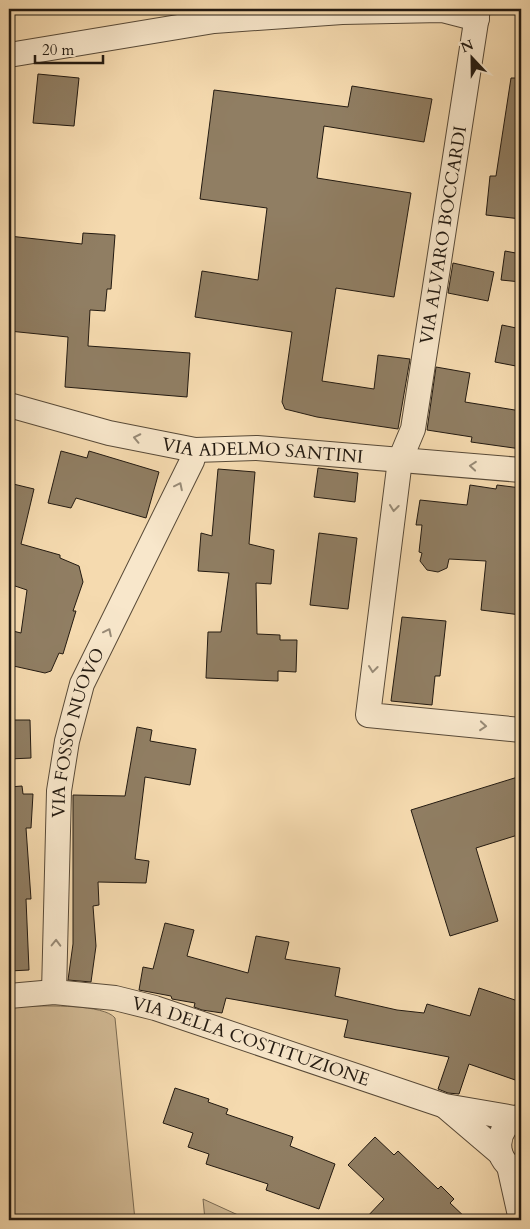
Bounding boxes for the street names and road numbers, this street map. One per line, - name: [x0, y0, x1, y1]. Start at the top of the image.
- street label: VIA ALVARO BOCCARDI: [414, 124, 473, 346]
- street label: VIA ADELMO SANTINI: [160, 432, 364, 470]
- street label: VIA FOSSO NUOVO: [46, 643, 111, 818]
- street label: VIA DELLA COSTITUZIONE: [129, 991, 373, 1093]

